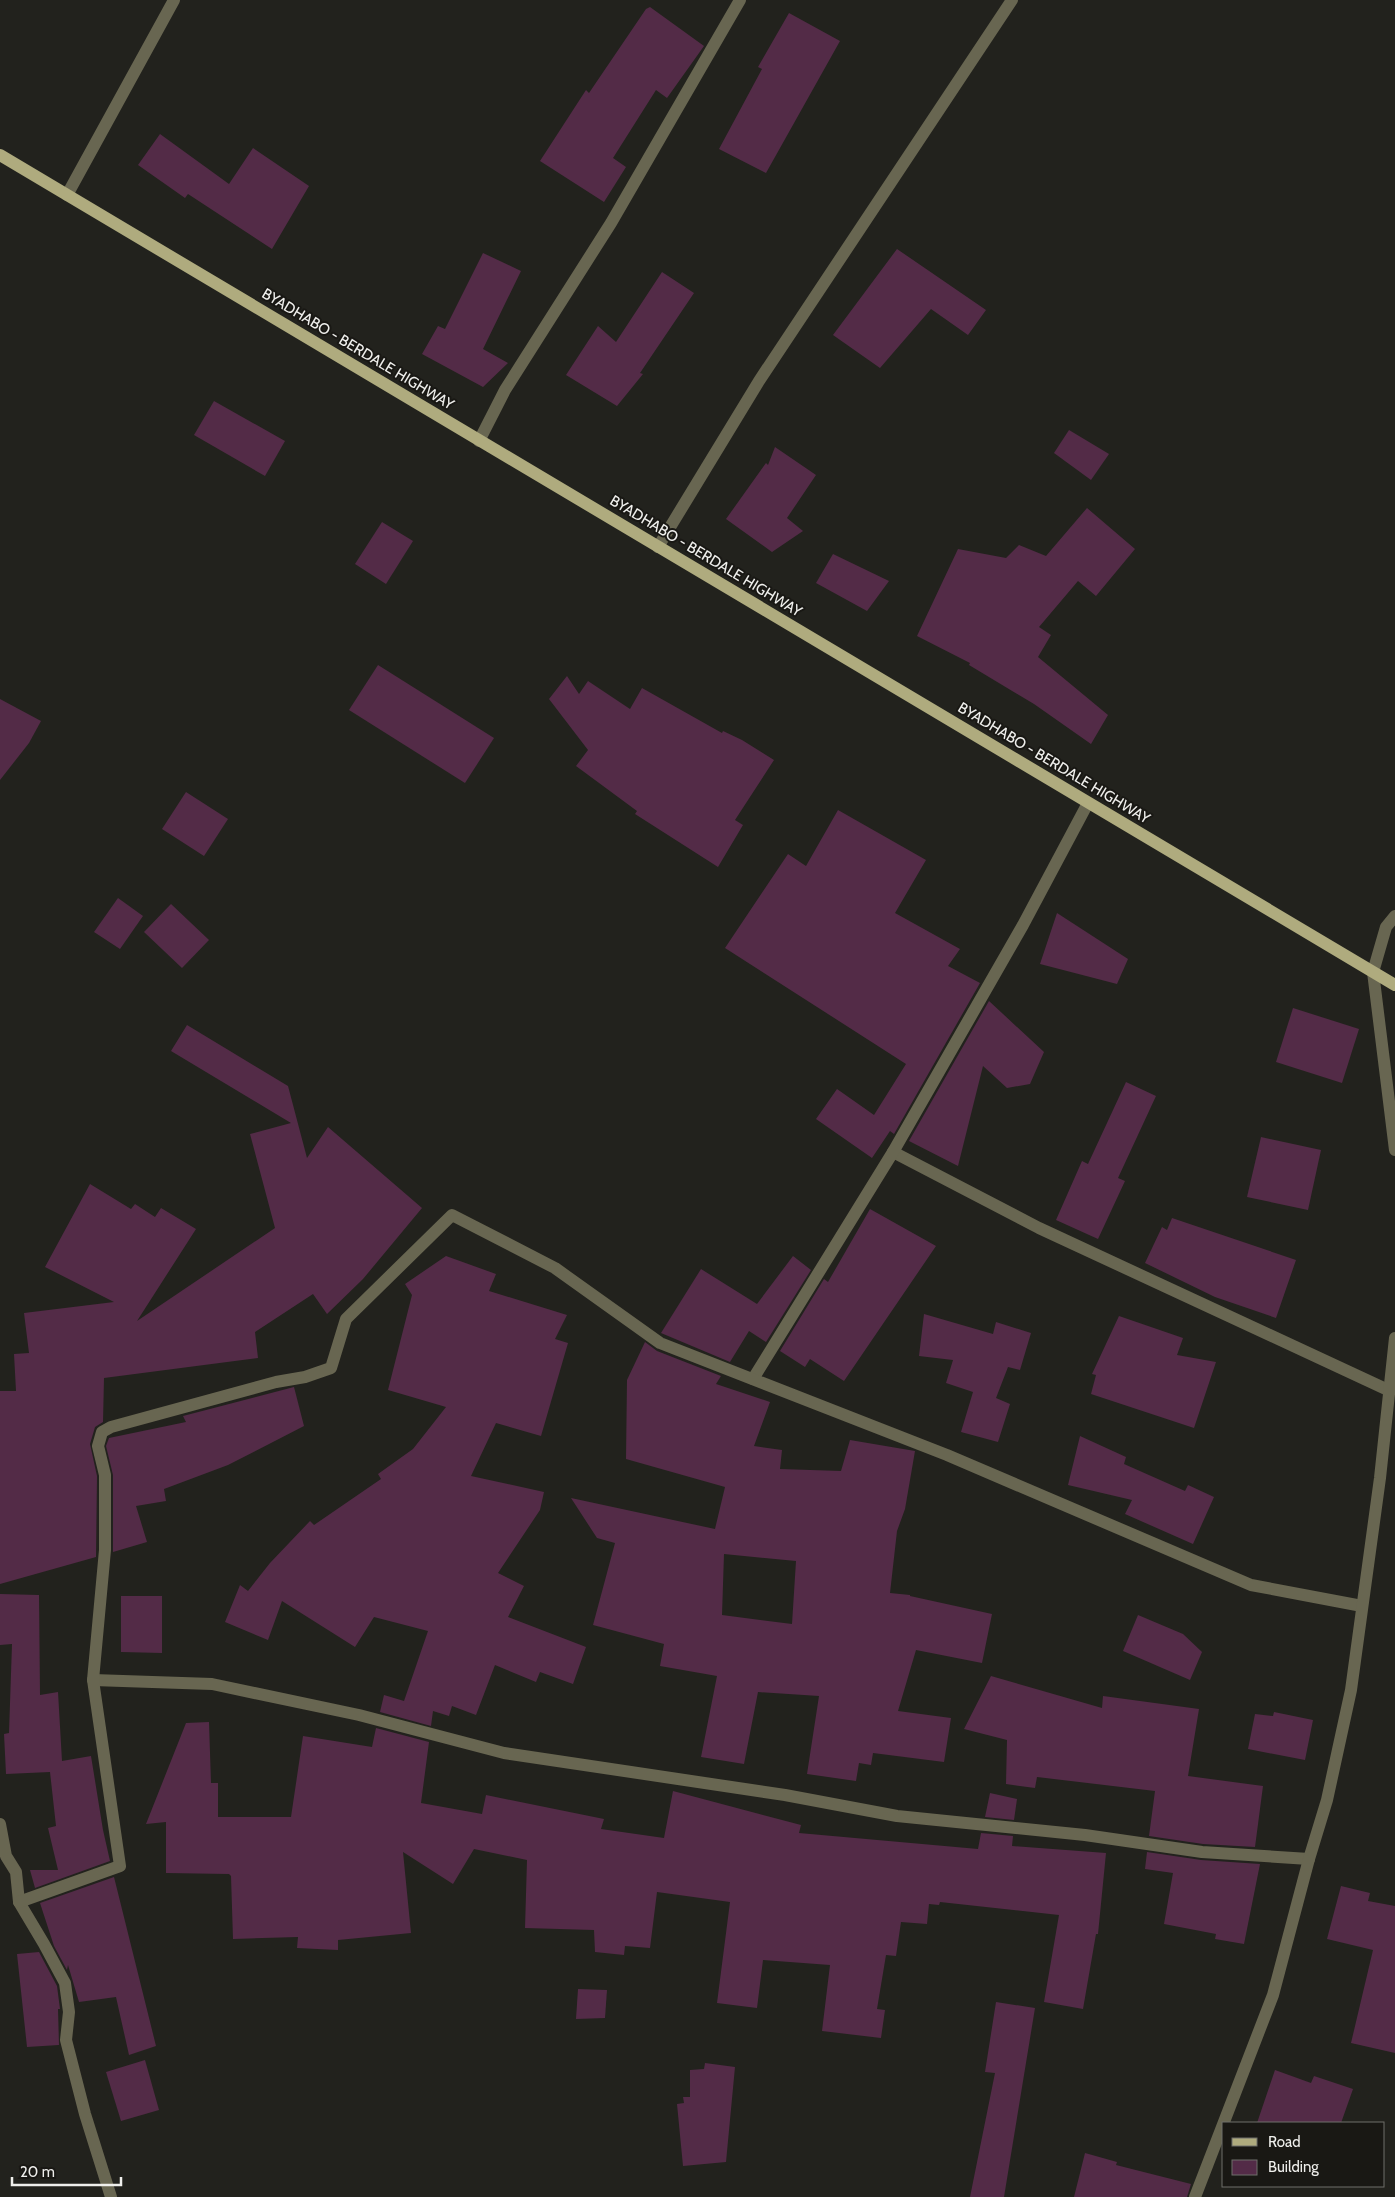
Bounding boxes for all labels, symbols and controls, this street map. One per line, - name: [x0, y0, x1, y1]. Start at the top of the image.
- street label: BYADHABO - BERDALE HIGHWAY: [259, 284, 458, 414]
- street label: BYADHABO - BERDALE HIGHWAY: [607, 491, 806, 621]
- street label: BYADHABO - BERDALE HIGHWAY: [955, 698, 1154, 828]
- legend: [1222, 2122, 1385, 2187]
- text: Road: [1268, 2133, 1301, 2151]
- scale bar: [12, 2154, 121, 2186]
- text: Building: [1268, 2158, 1319, 2176]
- text: 20 m: [20, 2163, 55, 2181]

